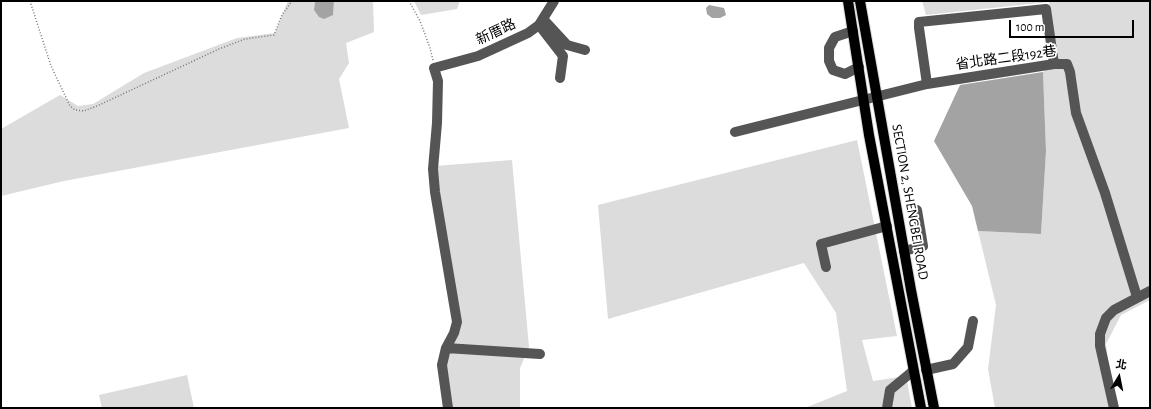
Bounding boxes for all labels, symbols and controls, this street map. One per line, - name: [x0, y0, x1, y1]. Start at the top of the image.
- scale bar: [1011, 12, 1136, 38]
- street label: 新厝路: [473, 16, 519, 48]
- text: 100 m: [1016, 21, 1044, 33]
- street label: 省北路二段192巷: [954, 43, 1058, 73]
- street label: SECTION 2, SHENGBEI ROAD: [888, 123, 932, 281]
- north arrow: [1099, 357, 1139, 397]
- text: 北: [1115, 358, 1128, 371]

